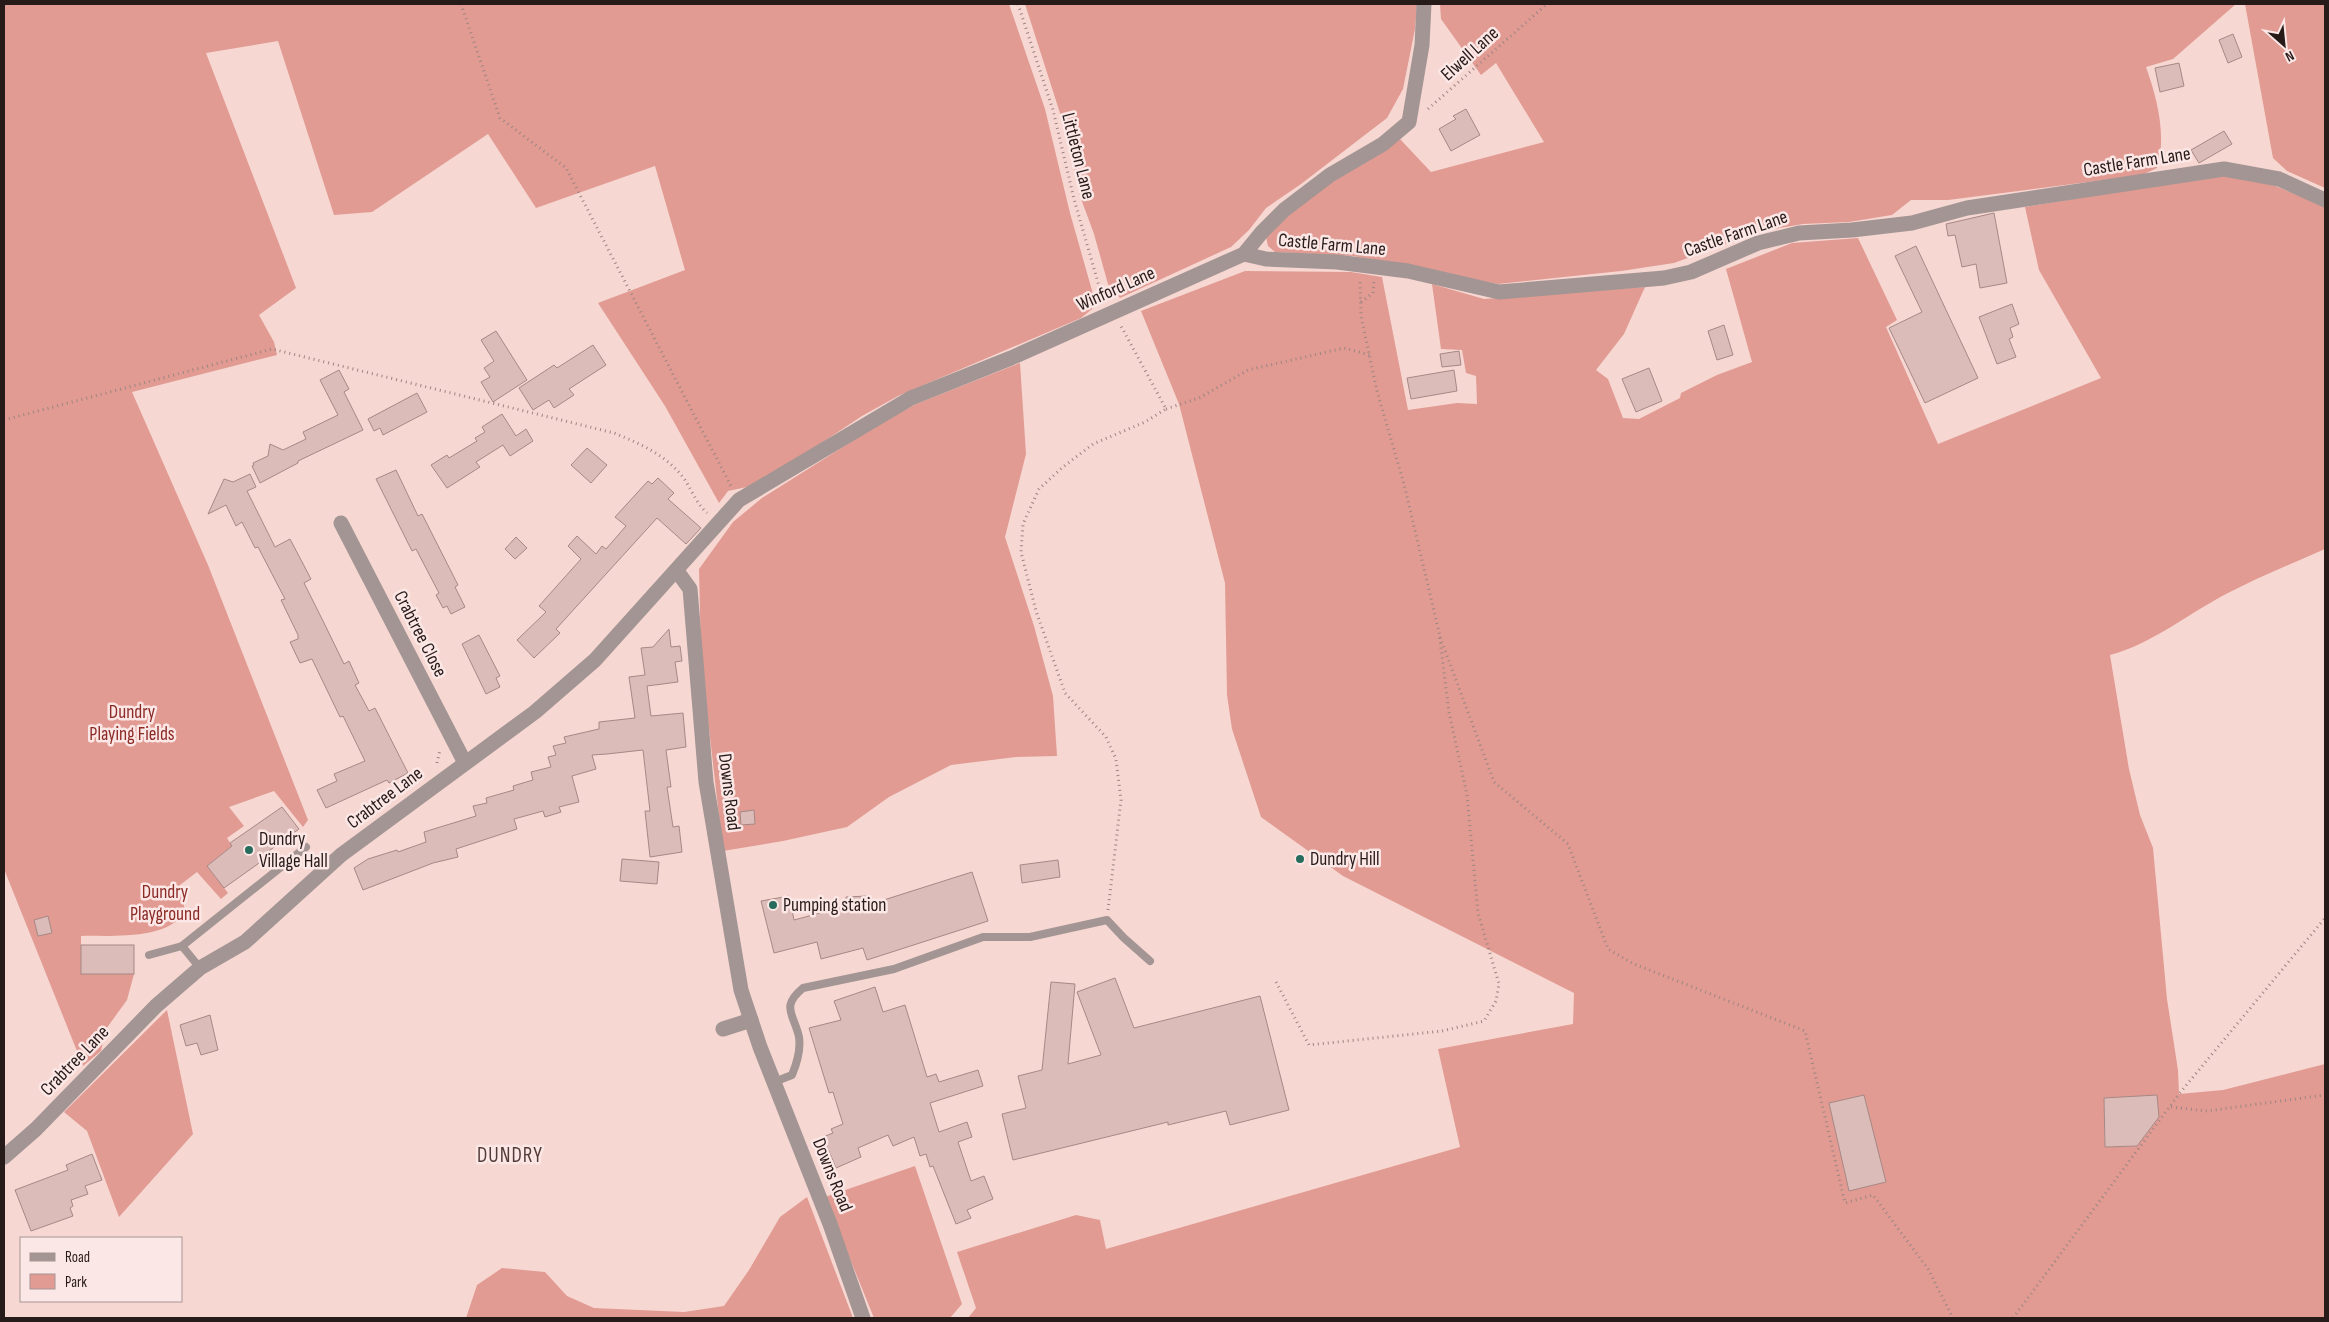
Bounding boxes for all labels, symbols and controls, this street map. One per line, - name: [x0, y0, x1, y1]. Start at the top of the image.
- north arrow: [2259, 20, 2309, 70]
- street label: Elwell Lane: [1436, 22, 1504, 86]
- text: N: [2282, 47, 2297, 65]
- street label: Littleton Lane: [1056, 111, 1100, 201]
- street label: Castle Farm Lane: [2082, 142, 2192, 182]
- street label: Castle Farm Lane: [1681, 206, 1791, 262]
- street label: Castle Farm Lane: [1277, 229, 1387, 261]
- street label: Winford Lane: [1073, 262, 1159, 316]
- street label: Crabtree Close: [388, 587, 452, 681]
- park label: Dundry Playing Fields: [89, 701, 175, 746]
- street label: Downs Road: [713, 752, 745, 832]
- street label: Crabtree Lane: [343, 762, 427, 834]
- place label: Dundry Village Hall: [259, 828, 328, 873]
- marker: Dundry Village Hall: [243, 844, 255, 856]
- place label: Dundry Hill: [1310, 848, 1380, 871]
- marker: Dundry Hill: [1294, 853, 1306, 865]
- park label: Dundry Playground: [130, 881, 200, 926]
- place label: Pumping station: [783, 894, 886, 917]
- marker: Pumping station: [767, 899, 779, 911]
- street label: Crabtree Lane: [36, 1021, 114, 1101]
- street label: Downs Road: [807, 1135, 857, 1215]
- district label: DUNDRY: [477, 1143, 543, 1168]
- legend: [20, 1237, 182, 1302]
- text: Road: [65, 1248, 90, 1267]
- text: Park: [65, 1273, 87, 1292]

